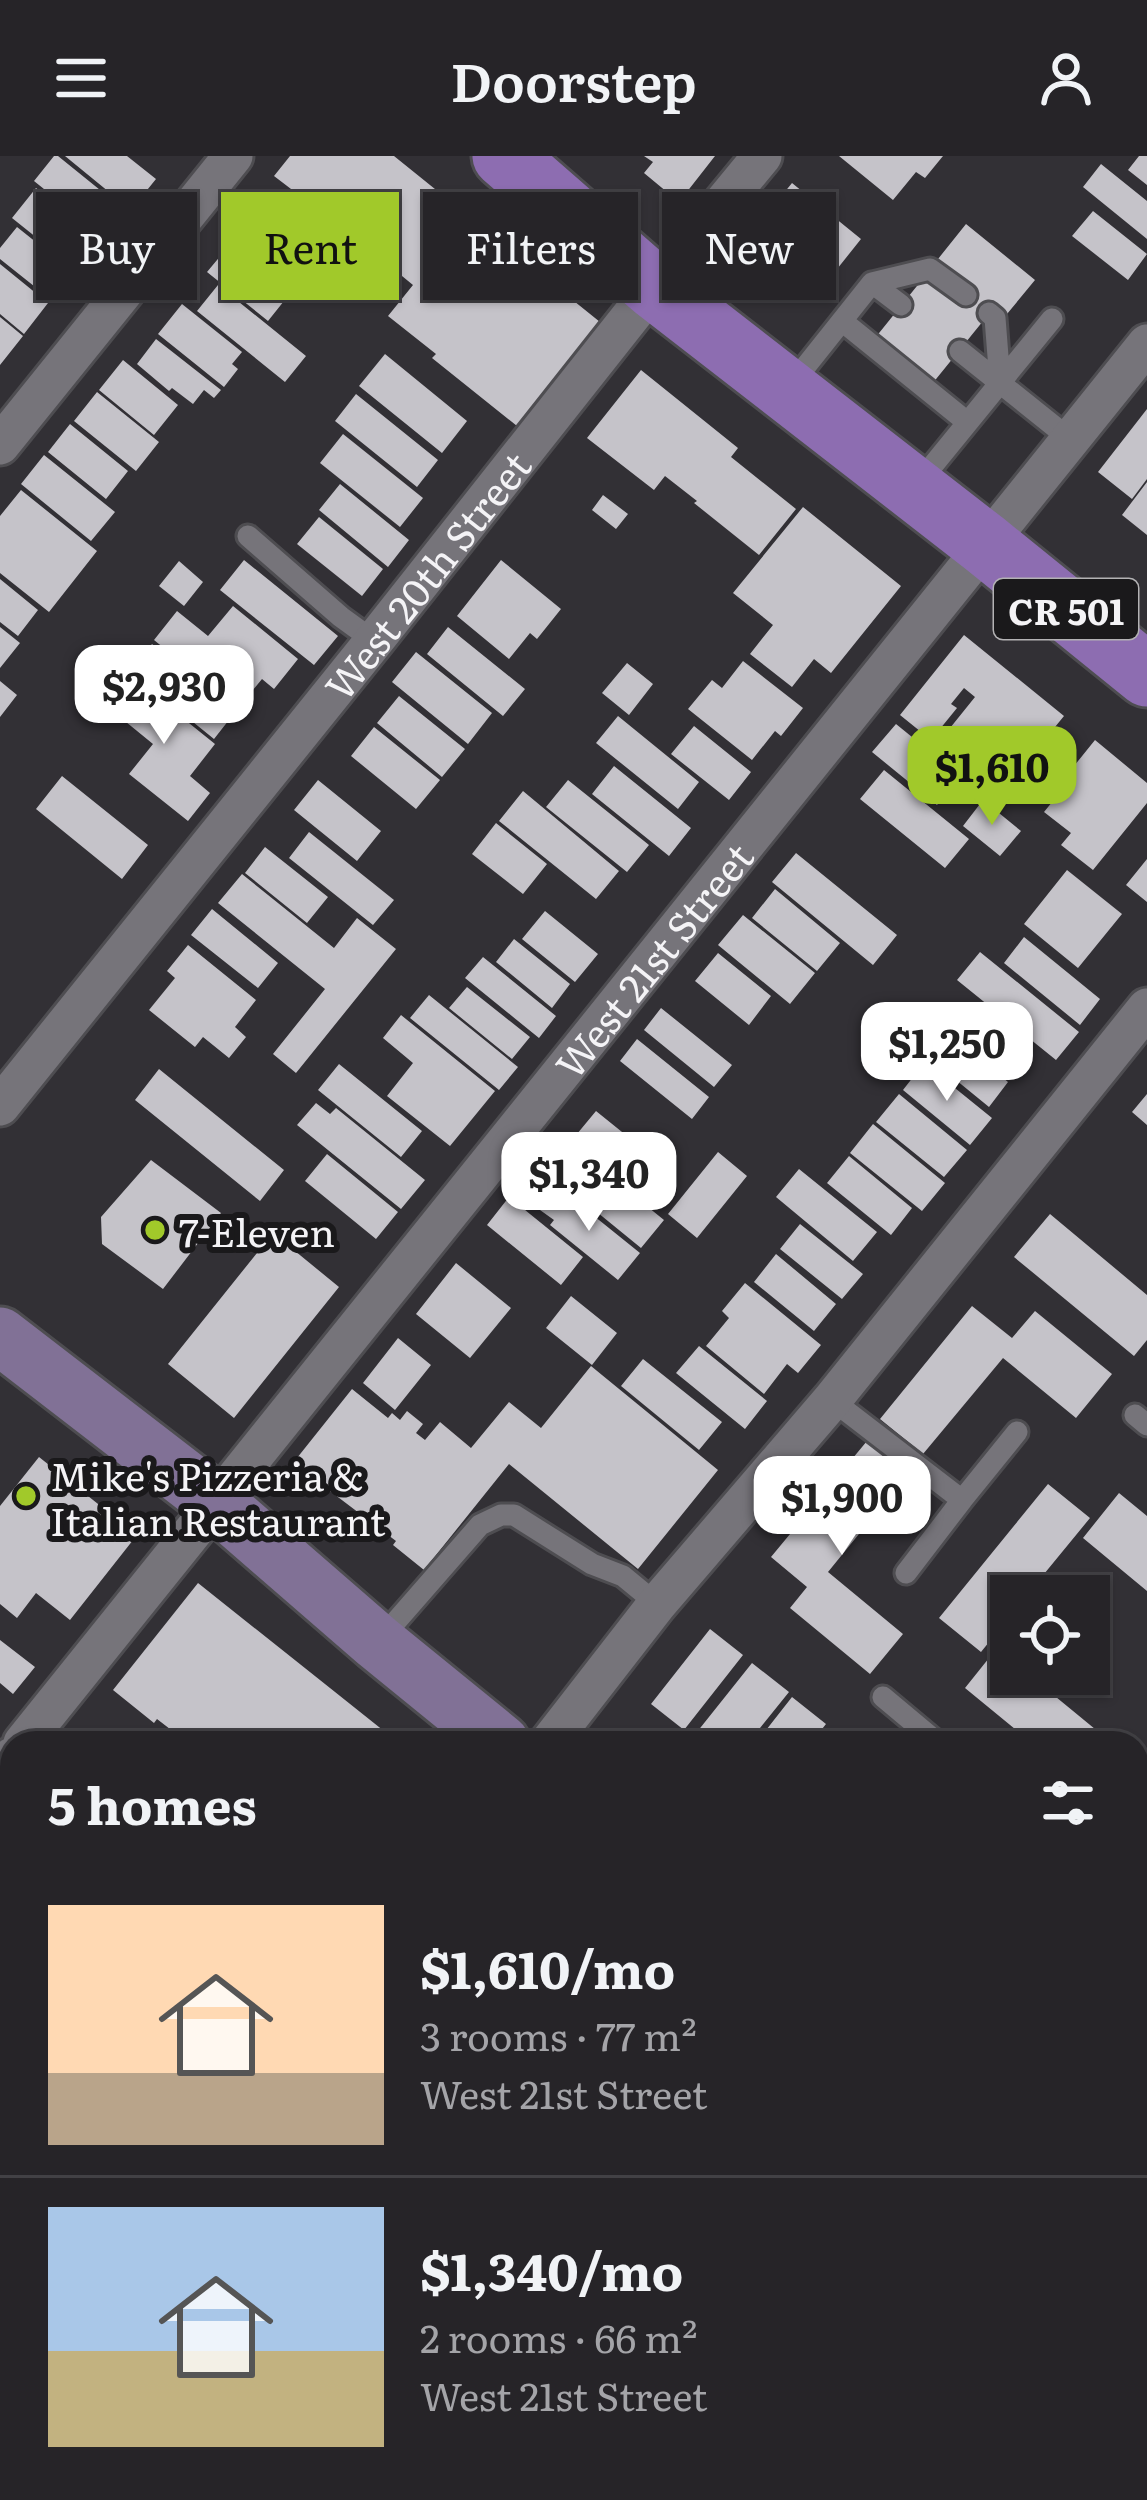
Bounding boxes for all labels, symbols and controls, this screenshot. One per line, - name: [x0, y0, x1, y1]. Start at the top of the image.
- text: Doorstep: [450, 38, 697, 119]
- icon: menu: [48, 45, 114, 111]
- icon: person: [1033, 45, 1099, 111]
- chip: Buy: [36, 192, 197, 300]
- chip: Rent: [221, 192, 399, 300]
- chip: Filters: [423, 192, 638, 300]
- chip: New: [662, 192, 836, 300]
- street label: West 20th Street: [309, 438, 543, 712]
- road number: CR 501: [994, 579, 1138, 639]
- pin: $2,930: [66, 645, 262, 747]
- text: $2,930: [102, 655, 226, 713]
- pin: $1,610: [894, 726, 1090, 828]
- text: $1,610: [934, 736, 1050, 794]
- street label: West 21st Street: [540, 829, 765, 1090]
- pin: $1,250: [849, 1002, 1045, 1104]
- text: $1,250: [888, 1012, 1006, 1070]
- pin: $1,340: [491, 1132, 687, 1234]
- text: $1,340: [528, 1142, 650, 1200]
- place label: 7-Eleven: [179, 1201, 335, 1259]
- marker: 7-Eleven: [142, 1217, 168, 1243]
- place label: Mike's Pizzeria & Italian Restaurant: [50, 1445, 386, 1548]
- pin: $1,900: [744, 1456, 940, 1558]
- text: $1,900: [781, 1466, 903, 1524]
- marker: Mike's Pizzeria & Italian Restaurant: [13, 1483, 39, 1509]
- map controls: [990, 1575, 1110, 1695]
- button: locate: [990, 1575, 1110, 1695]
- text: 5 homes: [48, 1765, 257, 1841]
- icon: filters: [1035, 1770, 1101, 1836]
- text: $1,610/mo: [420, 1929, 675, 2005]
- icon: home: [144, 1953, 288, 2097]
- text: 3 rooms · 77 m²: [420, 2005, 697, 2063]
- text: West 21st Street: [420, 2063, 708, 2121]
- text: $1,340/mo: [420, 2231, 683, 2307]
- icon: home: [144, 2255, 288, 2399]
- text: 2 rooms · 66 m²: [420, 2307, 698, 2365]
- text: West 21st Street: [420, 2365, 708, 2423]

